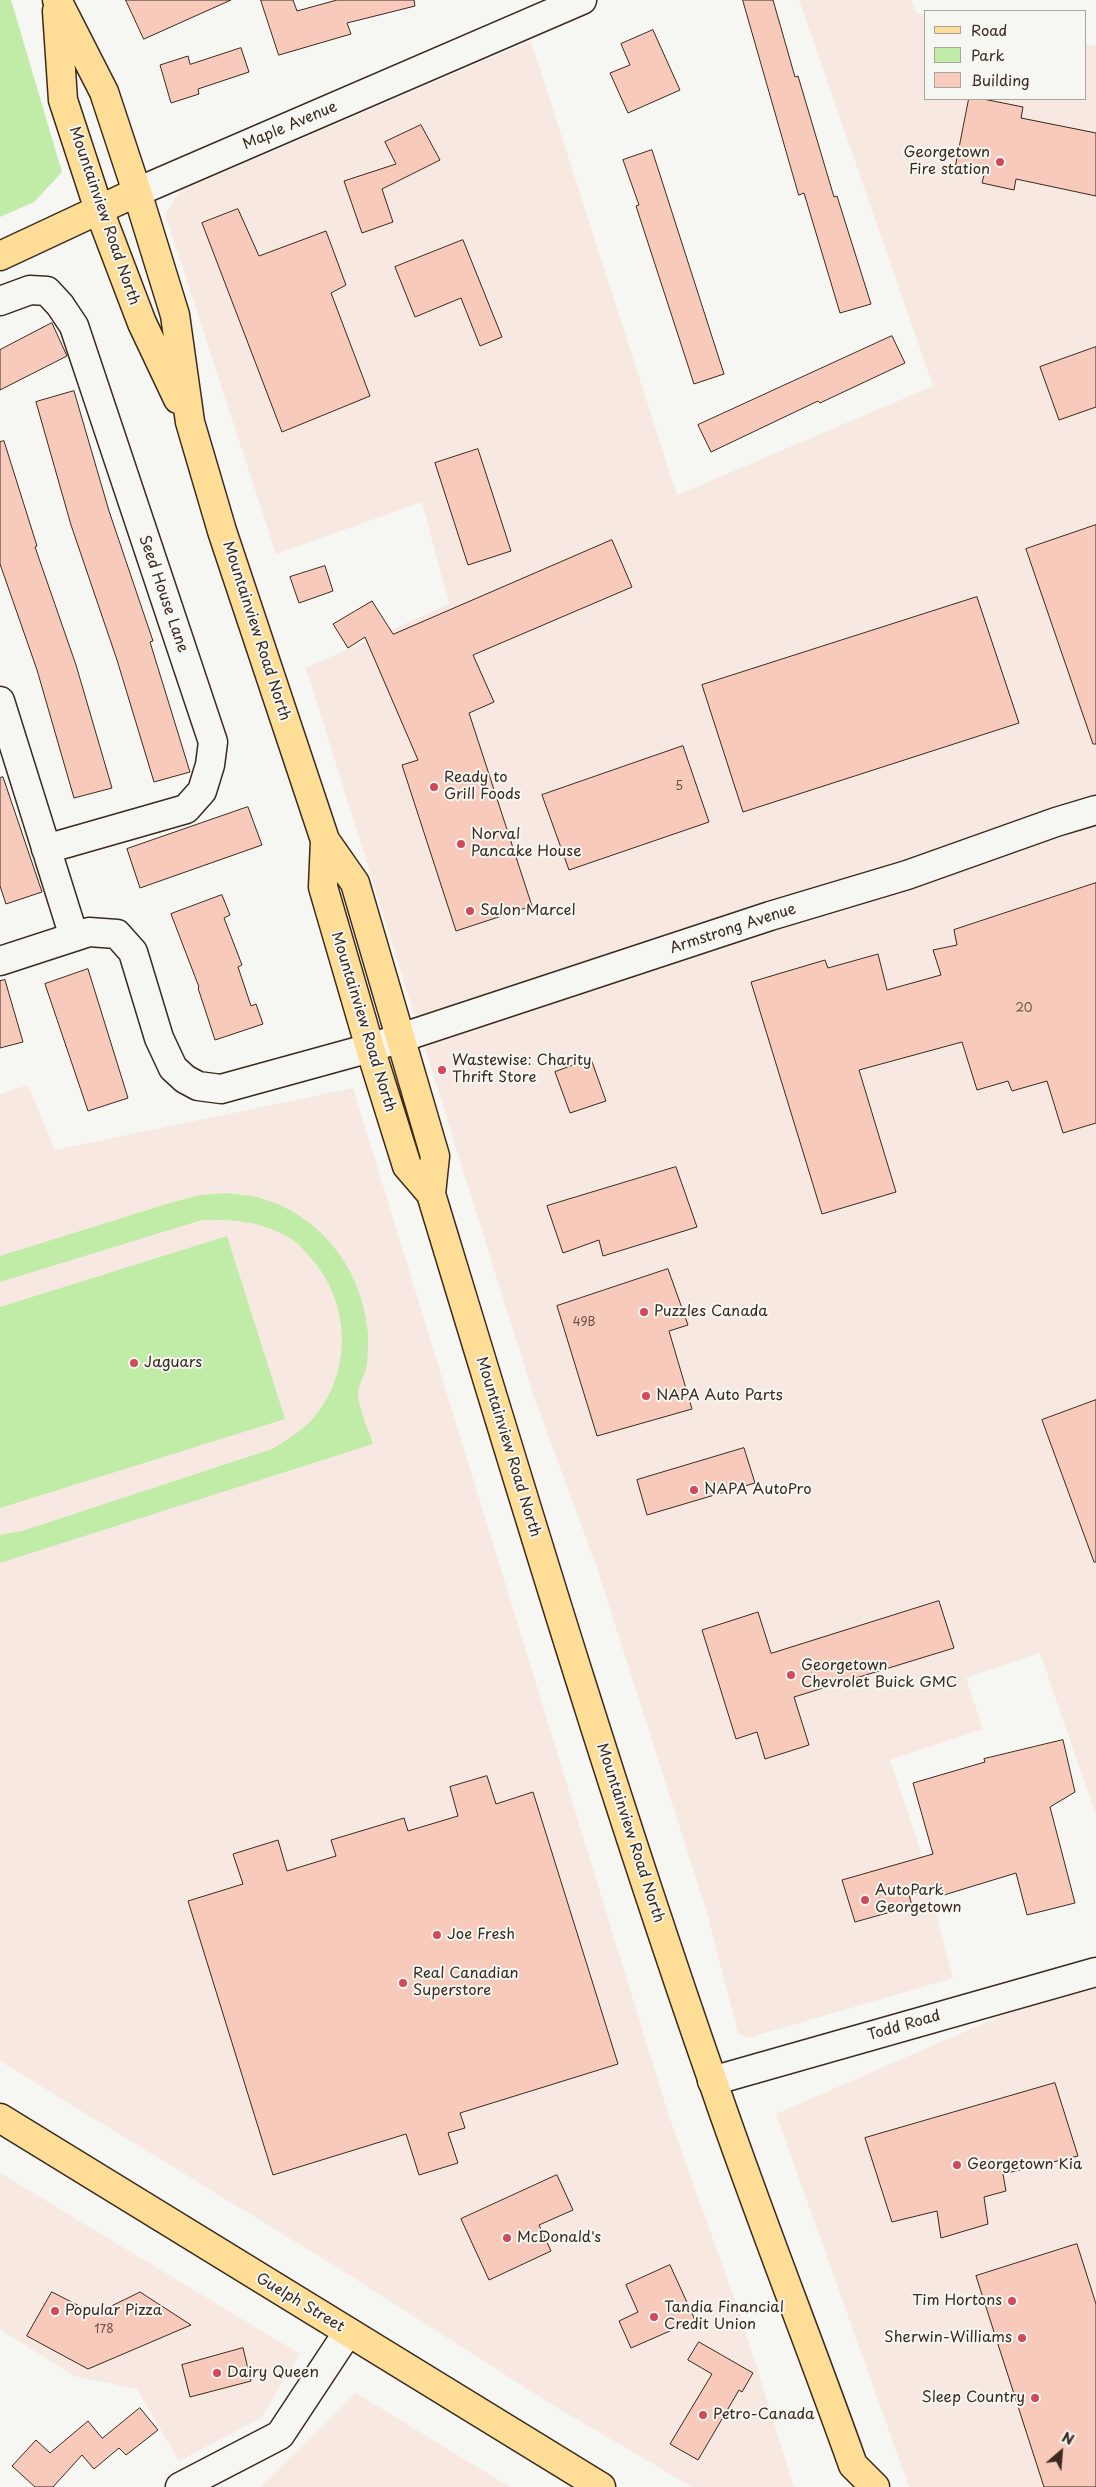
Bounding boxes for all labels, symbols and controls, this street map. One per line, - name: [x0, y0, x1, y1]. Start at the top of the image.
- legend: [924, 10, 1086, 100]
- text: Road: [971, 18, 1007, 41]
- text: Park: [971, 43, 1005, 66]
- text: Building: [971, 68, 1030, 91]
- street label: Maple Avenue: [240, 98, 340, 154]
- street label: Mountainview Road North: [65, 124, 143, 308]
- place label: Georgetown Fire station: [903, 144, 990, 179]
- marker: Georgetown Fire station: [994, 156, 1006, 168]
- street label: Seed House Lane: [134, 533, 192, 655]
- street label: Mountainview Road North: [218, 539, 294, 723]
- place label: Ready to Grill Foods: [444, 769, 521, 804]
- house number: 5: [675, 780, 683, 794]
- marker: Ready to Grill Foods: [428, 781, 440, 793]
- place label: Norval Pancake House: [471, 826, 581, 861]
- marker: Norval Pancake House: [455, 838, 467, 850]
- street label: Armstrong Avenue: [668, 900, 798, 958]
- place label: Salon Marcel: [480, 902, 576, 920]
- marker: Salon Marcel: [464, 905, 476, 917]
- street label: Mountainview Road North: [327, 930, 399, 1114]
- house number: 20: [1015, 1002, 1033, 1016]
- place label: Wastewise: Charity Thrift Store: [452, 1052, 592, 1087]
- marker: Wastewise: Charity Thrift Store: [436, 1064, 448, 1076]
- place label: Puzzles Canada: [654, 1303, 768, 1321]
- marker: Puzzles Canada: [638, 1306, 650, 1318]
- house number: 49B: [573, 1316, 595, 1330]
- place label: Jaguars: [144, 1354, 202, 1372]
- street label: Mountainview Road North: [472, 1355, 544, 1539]
- marker: Jaguars: [128, 1357, 140, 1369]
- place label: NAPA Auto Parts: [656, 1387, 783, 1405]
- marker: NAPA Auto Parts: [640, 1390, 652, 1402]
- place label: NAPA AutoPro: [704, 1481, 812, 1499]
- marker: NAPA AutoPro: [688, 1484, 700, 1496]
- place label: Georgetown Chevrolet Buick GMC: [801, 1657, 957, 1692]
- marker: Georgetown Chevrolet Buick GMC: [785, 1669, 797, 1681]
- street label: Mountainview Road North: [592, 1741, 668, 1925]
- place label: AutoPark Georgetown: [875, 1882, 962, 1917]
- marker: AutoPark Georgetown: [859, 1894, 871, 1906]
- place label: Joe Fresh: [447, 1926, 515, 1944]
- marker: Joe Fresh: [431, 1929, 443, 1941]
- place label: Real Canadian Superstore: [413, 1965, 519, 2000]
- marker: Real Canadian Superstore: [397, 1977, 409, 1989]
- street label: Todd Road: [866, 2007, 942, 2045]
- place label: Georgetown Kia: [967, 2156, 1082, 2174]
- marker: Georgetown Kia: [951, 2159, 963, 2171]
- place label: McDonald's: [517, 2229, 601, 2247]
- marker: McDonald's: [501, 2232, 513, 2244]
- street label: Guelph Street: [253, 2270, 347, 2336]
- place label: Tim Hortons: [912, 2292, 1002, 2310]
- marker: Tim Hortons: [1006, 2295, 1018, 2307]
- place label: Tandia Financial Credit Union: [664, 2299, 784, 2334]
- place label: Popular Pizza: [65, 2302, 162, 2320]
- marker: Popular Pizza: [49, 2305, 61, 2317]
- marker: Tandia Financial Credit Union: [648, 2311, 660, 2323]
- house number: 178: [94, 2323, 114, 2337]
- place label: Sherwin-Williams: [884, 2329, 1012, 2347]
- marker: Sherwin-Williams: [1016, 2332, 1028, 2344]
- place label: Dairy Queen: [227, 2364, 319, 2382]
- marker: Dairy Queen: [211, 2367, 223, 2379]
- place label: Sleep Country: [922, 2389, 1025, 2407]
- marker: Sleep Country: [1029, 2392, 1041, 2404]
- place label: Petro-Canada: [713, 2406, 815, 2424]
- marker: Petro-Canada: [697, 2409, 709, 2421]
- text: N: [1058, 2426, 1078, 2450]
- north arrow: [1036, 2427, 1086, 2477]

